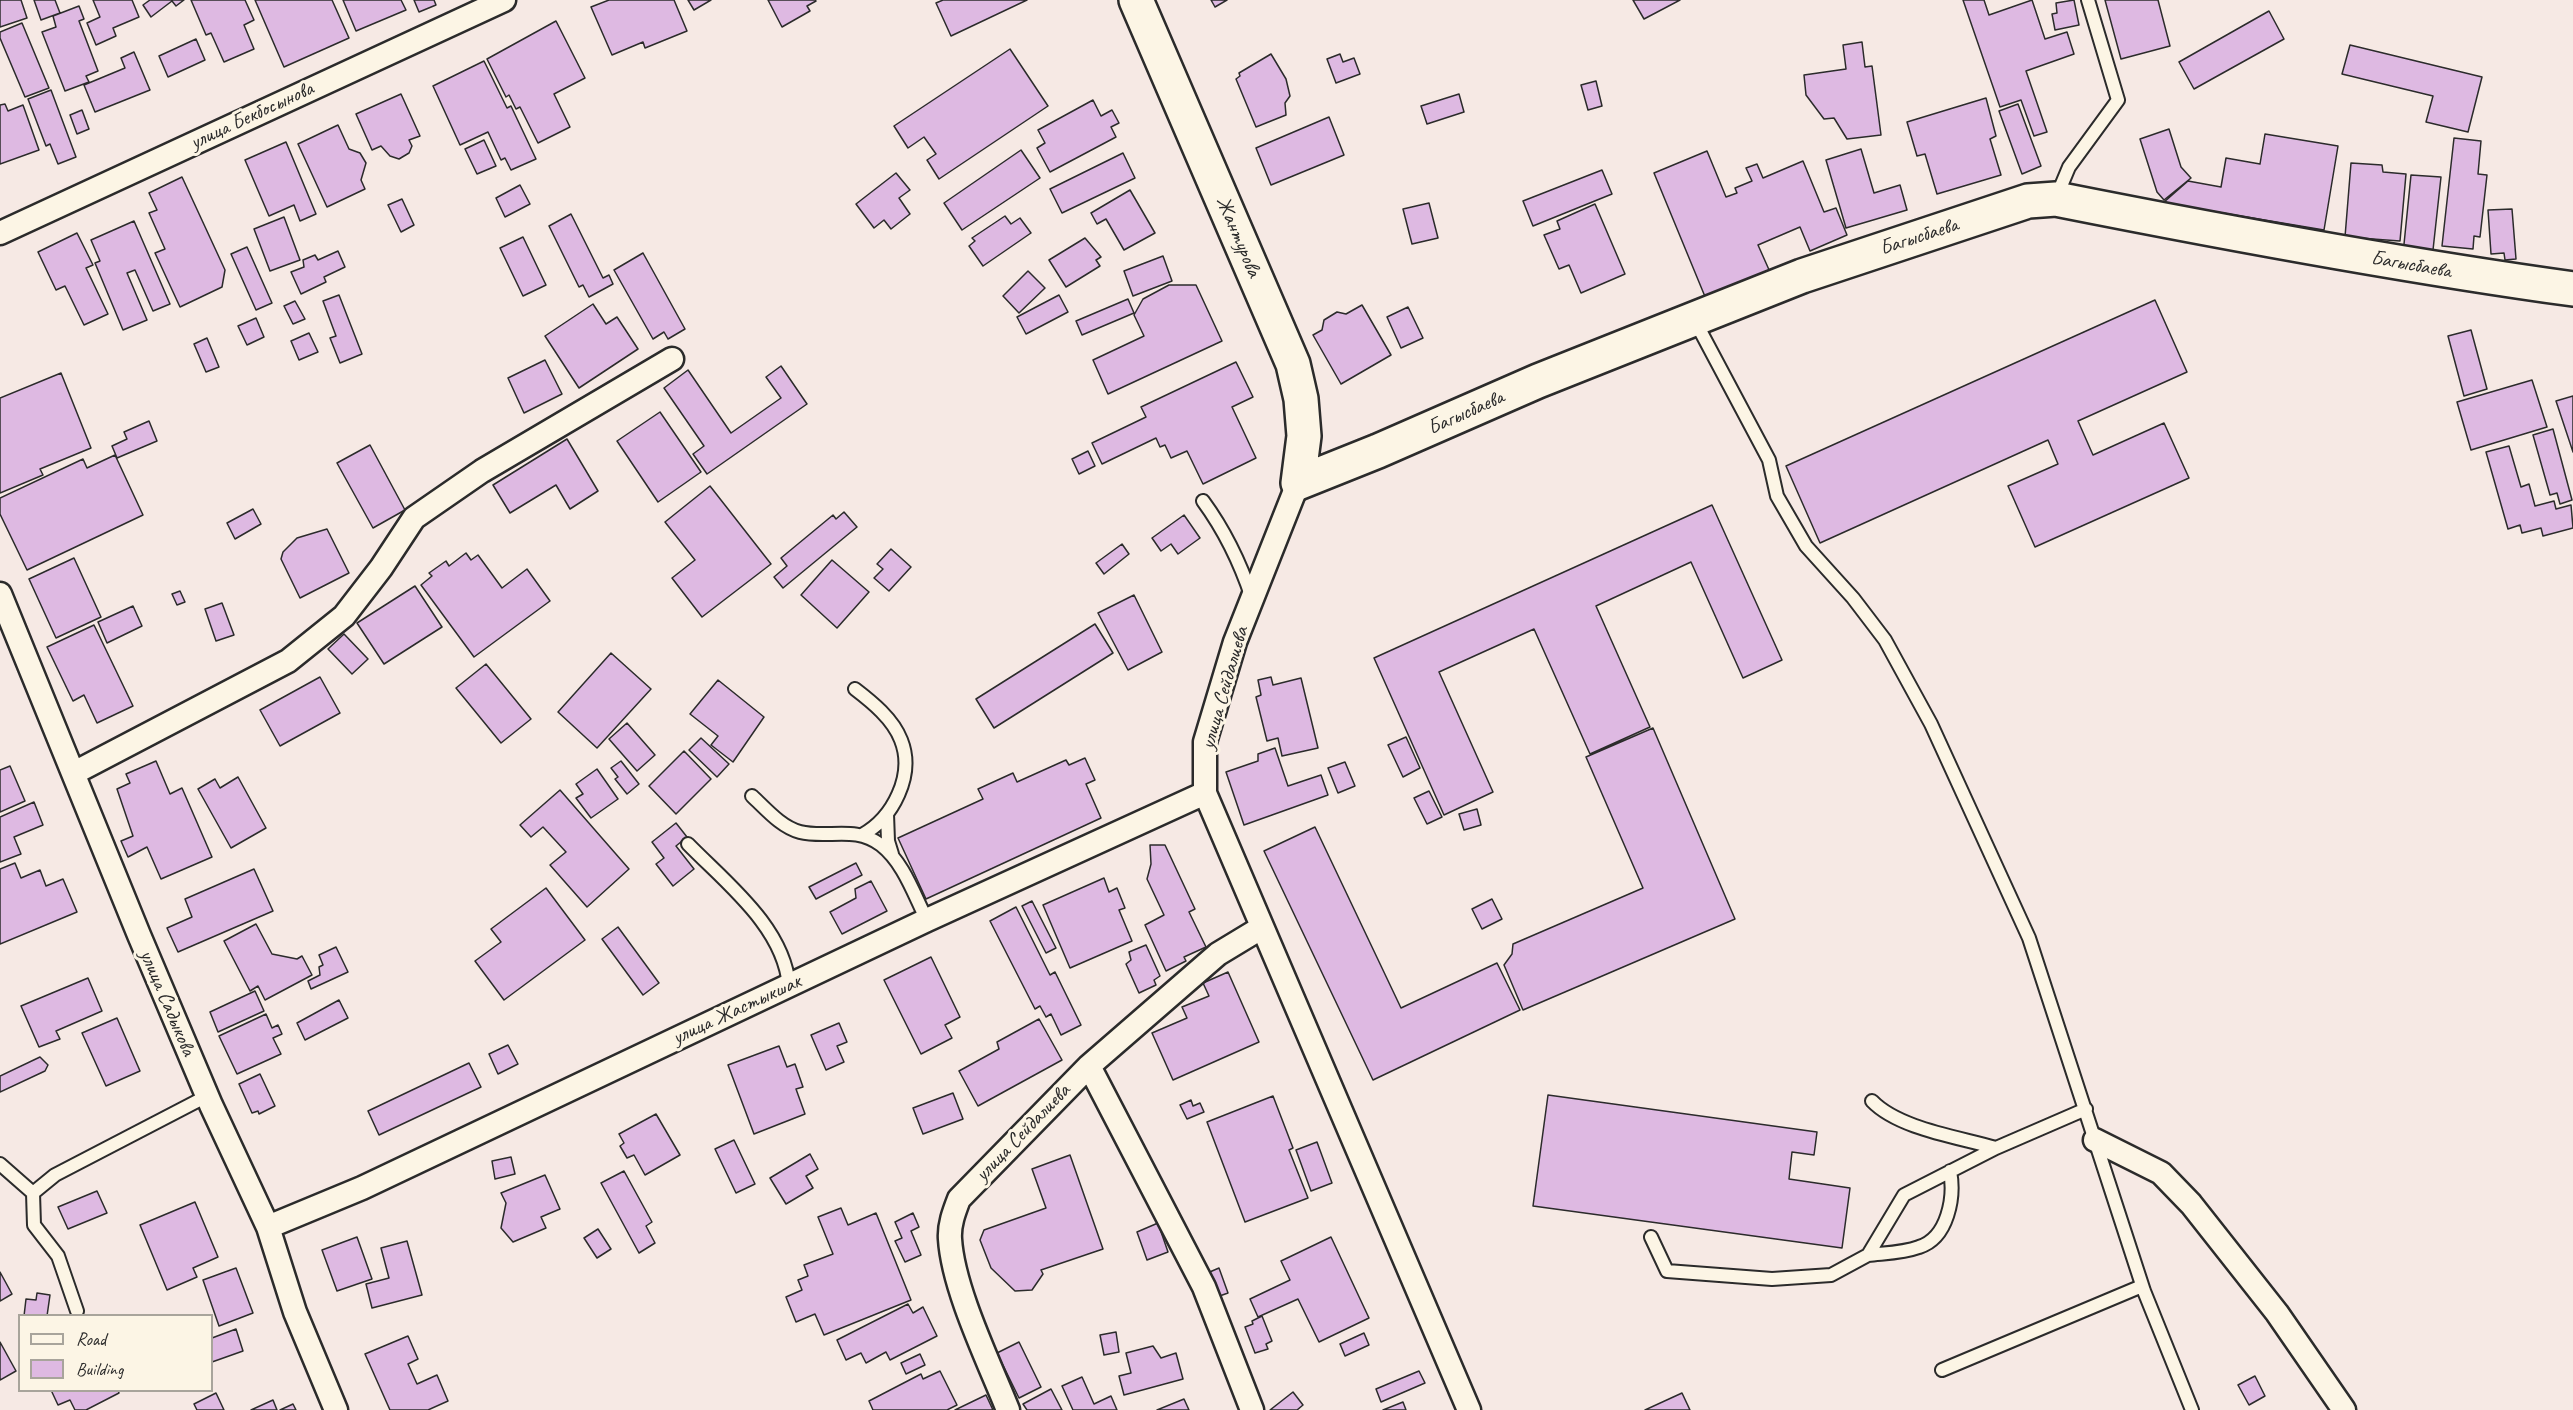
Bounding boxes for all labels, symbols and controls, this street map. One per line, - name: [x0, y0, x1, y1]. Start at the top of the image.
- street label: улица Бекбосынова: [186, 76, 318, 156]
- street label: Жантурова: [1210, 193, 1266, 281]
- street label: Багысбаева: [1877, 213, 1961, 261]
- street label: Багысбаева: [2369, 246, 2453, 284]
- street label: Багысбаева: [1424, 385, 1508, 441]
- street label: улица Сейдалиева: [1196, 624, 1254, 752]
- street label: улица Садыкова: [133, 946, 201, 1060]
- street label: улица Жастыкшак: [669, 969, 805, 1051]
- street label: улица Сейдалиева: [970, 1079, 1076, 1187]
- legend: [18, 1314, 213, 1392]
- text: Road: [76, 1328, 106, 1350]
- text: Building: [76, 1358, 123, 1380]

